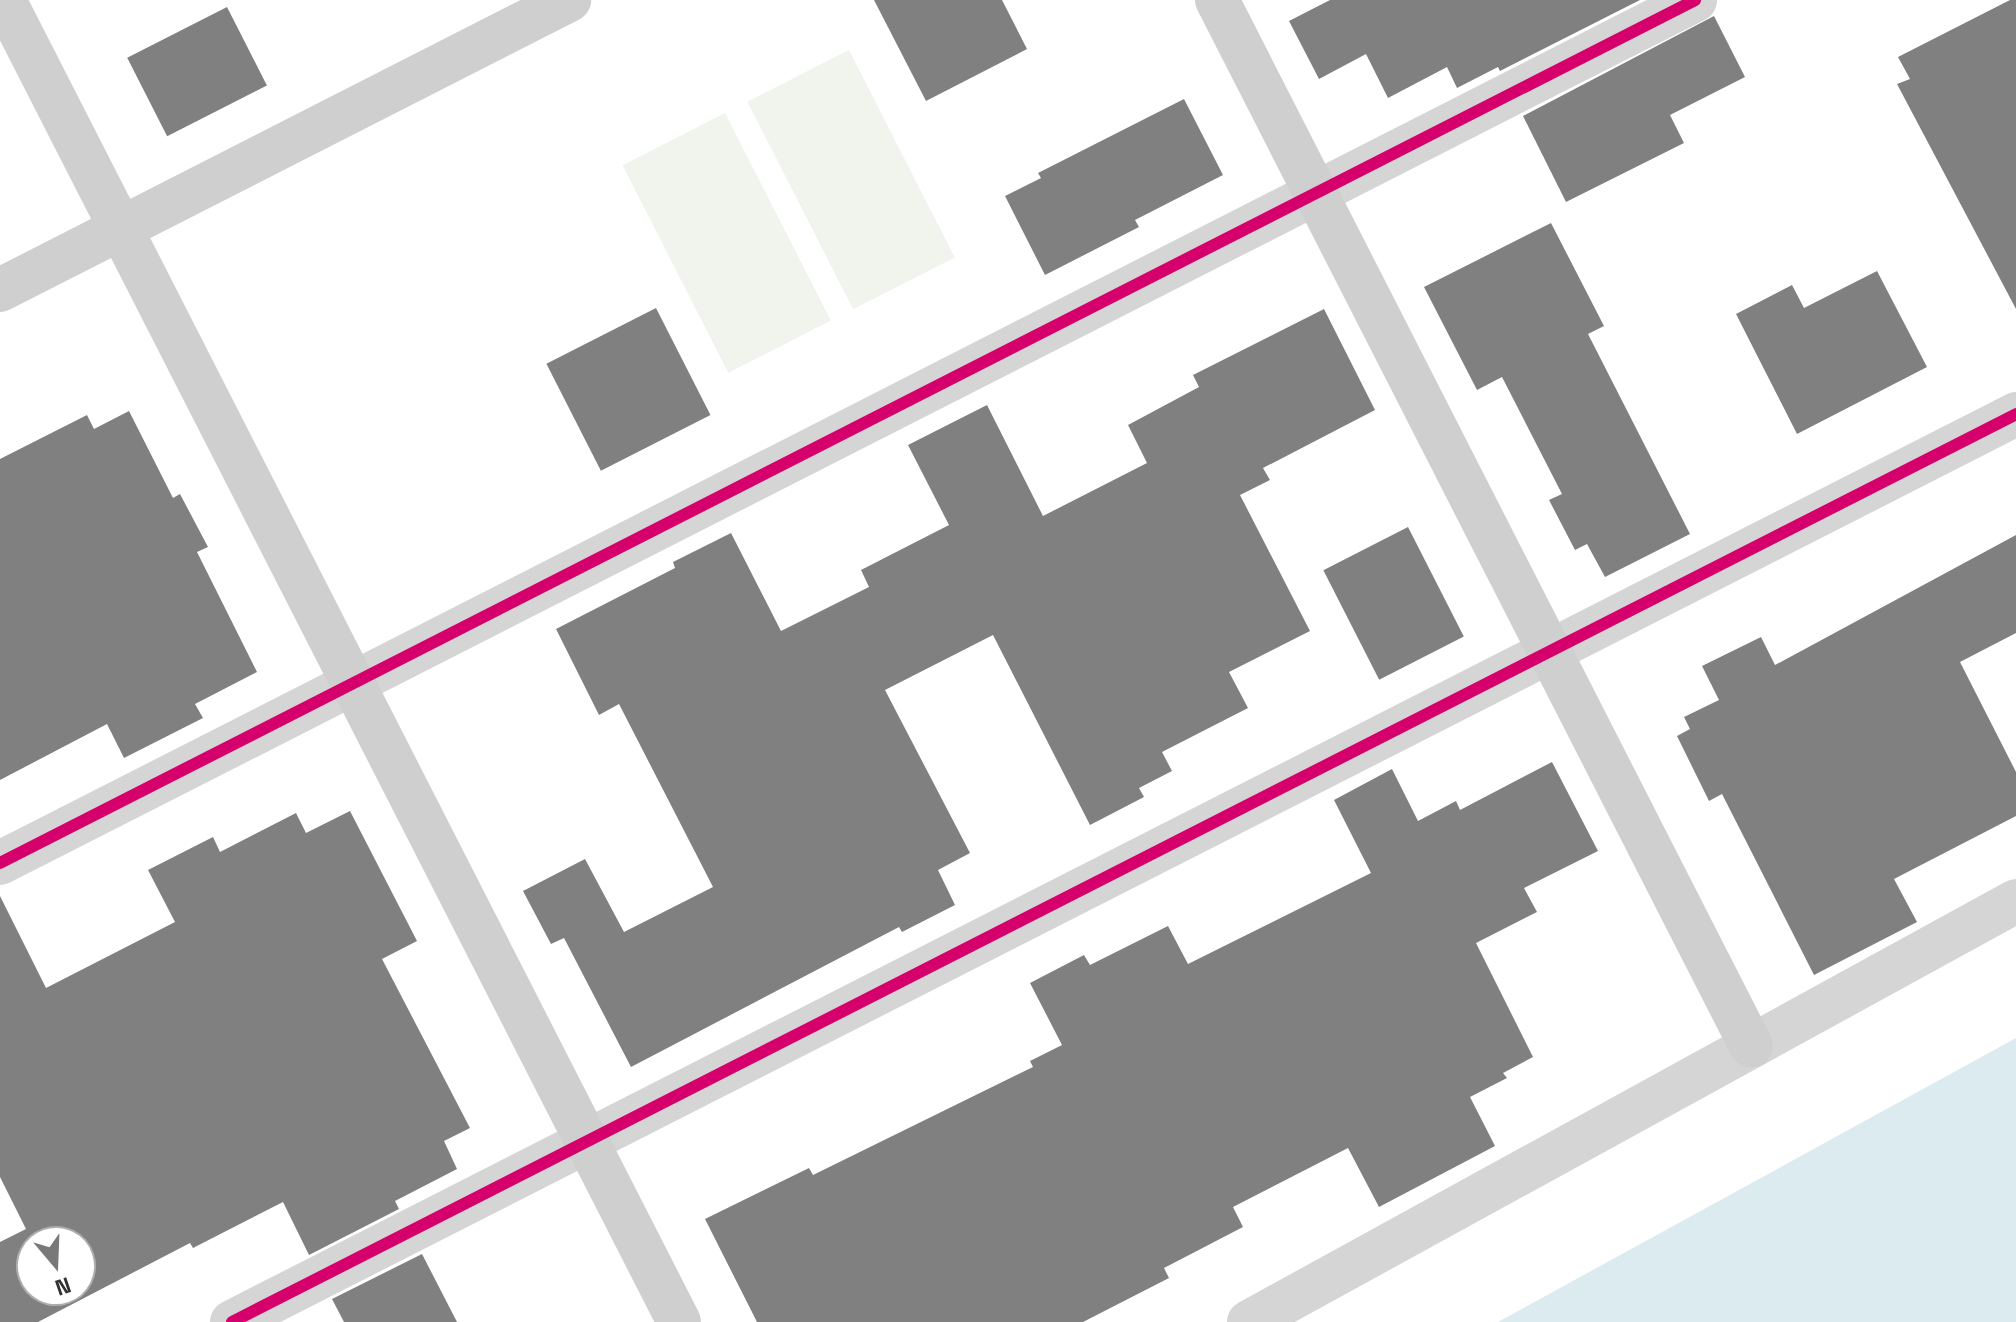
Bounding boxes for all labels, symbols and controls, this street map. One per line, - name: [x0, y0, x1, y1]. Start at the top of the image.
- north arrow: [16, 1226, 96, 1306]
- text: N: [52, 1271, 75, 1302]

